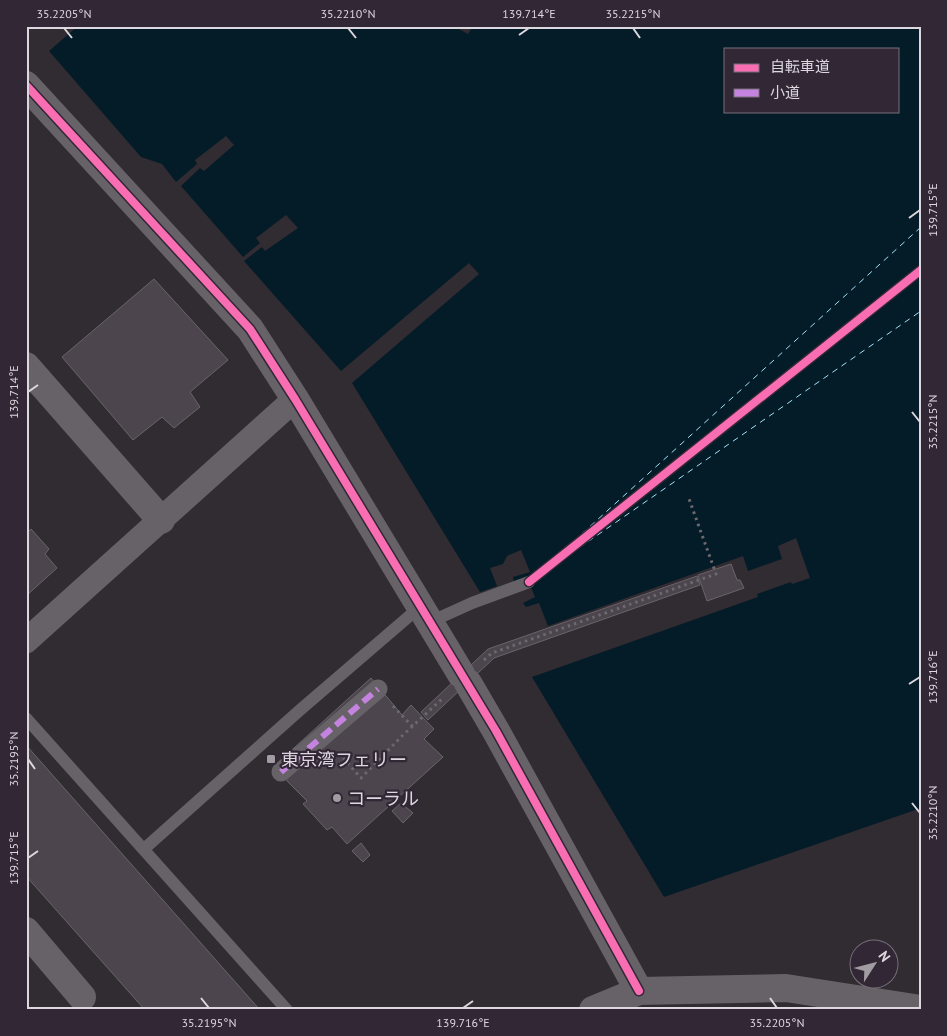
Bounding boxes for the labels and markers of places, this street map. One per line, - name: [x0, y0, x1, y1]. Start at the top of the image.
- place label: 東京湾フェリー: [281, 748, 407, 771]
- marker: 東京湾フェリー: [265, 753, 277, 765]
- place label: コーラル: [347, 787, 419, 810]
- marker: コーラル: [331, 792, 343, 804]

